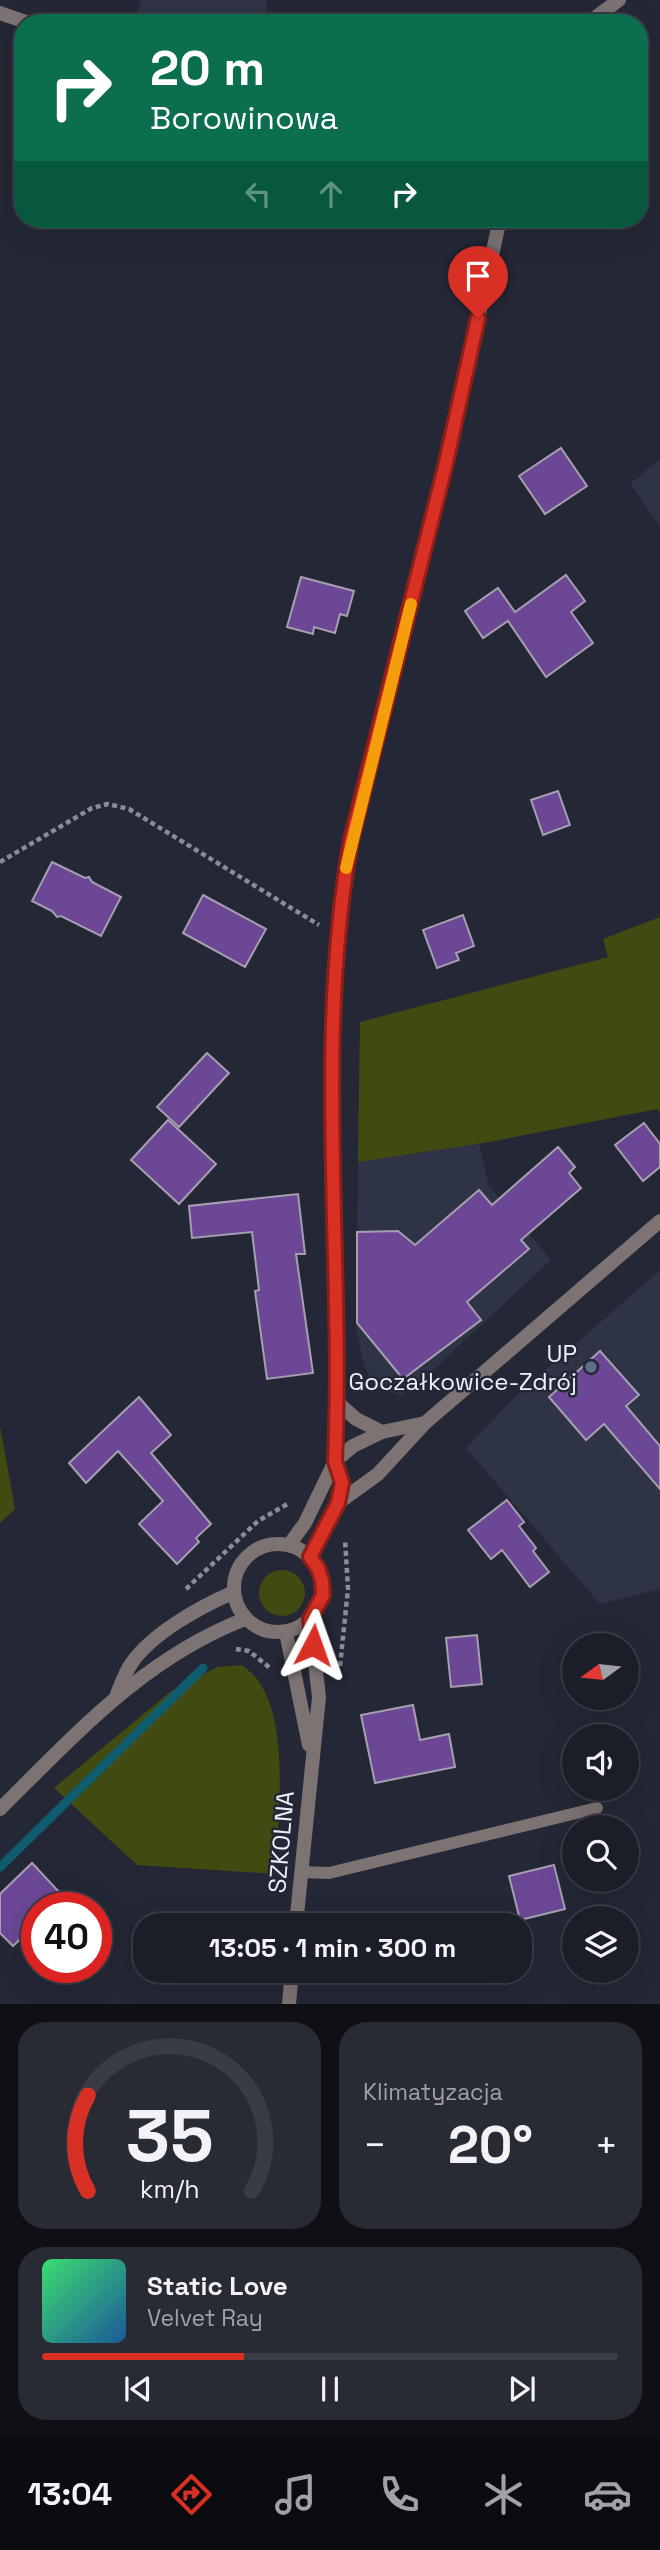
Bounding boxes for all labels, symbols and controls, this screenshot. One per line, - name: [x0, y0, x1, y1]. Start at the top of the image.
- text: 20 m: [150, 37, 265, 99]
- icon: right: [35, 42, 126, 133]
- text: Borowinowa: [150, 98, 338, 138]
- icon: left: [239, 175, 277, 213]
- icon: ahead: [312, 175, 350, 213]
- icon: right: [385, 175, 423, 213]
- pin: [448, 246, 508, 318]
- icon: arrive: [459, 257, 497, 295]
- place label: UP Goczałkowice-Zdrój: [348, 1338, 577, 1397]
- marker: UP Goczałkowice-Zdrój: [583, 1359, 599, 1375]
- position arrow: [276, 1608, 350, 1682]
- north arrow: [562, 1633, 639, 1710]
- map controls: [562, 1633, 639, 1983]
- button: sound: [562, 1724, 639, 1801]
- street label: SZKOLNA: [261, 1790, 301, 1894]
- button: search: [562, 1815, 639, 1892]
- speed limit sign: 40: [21, 1892, 112, 1983]
- button: layers: [562, 1906, 639, 1983]
- text: 13:05 · 1 min · 300 m: [209, 1931, 456, 1965]
- text: Klimatyzacja: [363, 2077, 503, 2107]
- text: 35: [126, 2090, 213, 2183]
- text: 20°: [448, 2112, 533, 2178]
- text: −: [363, 2121, 387, 2169]
- text: +: [594, 2121, 618, 2169]
- text: km/h: [140, 2173, 199, 2205]
- text: Static Love: [147, 2269, 288, 2303]
- text: Velvet Ray: [147, 2303, 263, 2333]
- icon: previous: [119, 2370, 157, 2408]
- icon: pause: [311, 2370, 349, 2408]
- icon: next: [503, 2370, 541, 2408]
- icon: directions: [167, 2470, 216, 2519]
- icon: music: [271, 2470, 320, 2519]
- icon: phone: [375, 2470, 424, 2519]
- icon: climate: [479, 2470, 528, 2519]
- icon: car: [583, 2470, 632, 2519]
- text: 13:04: [28, 2474, 112, 2514]

